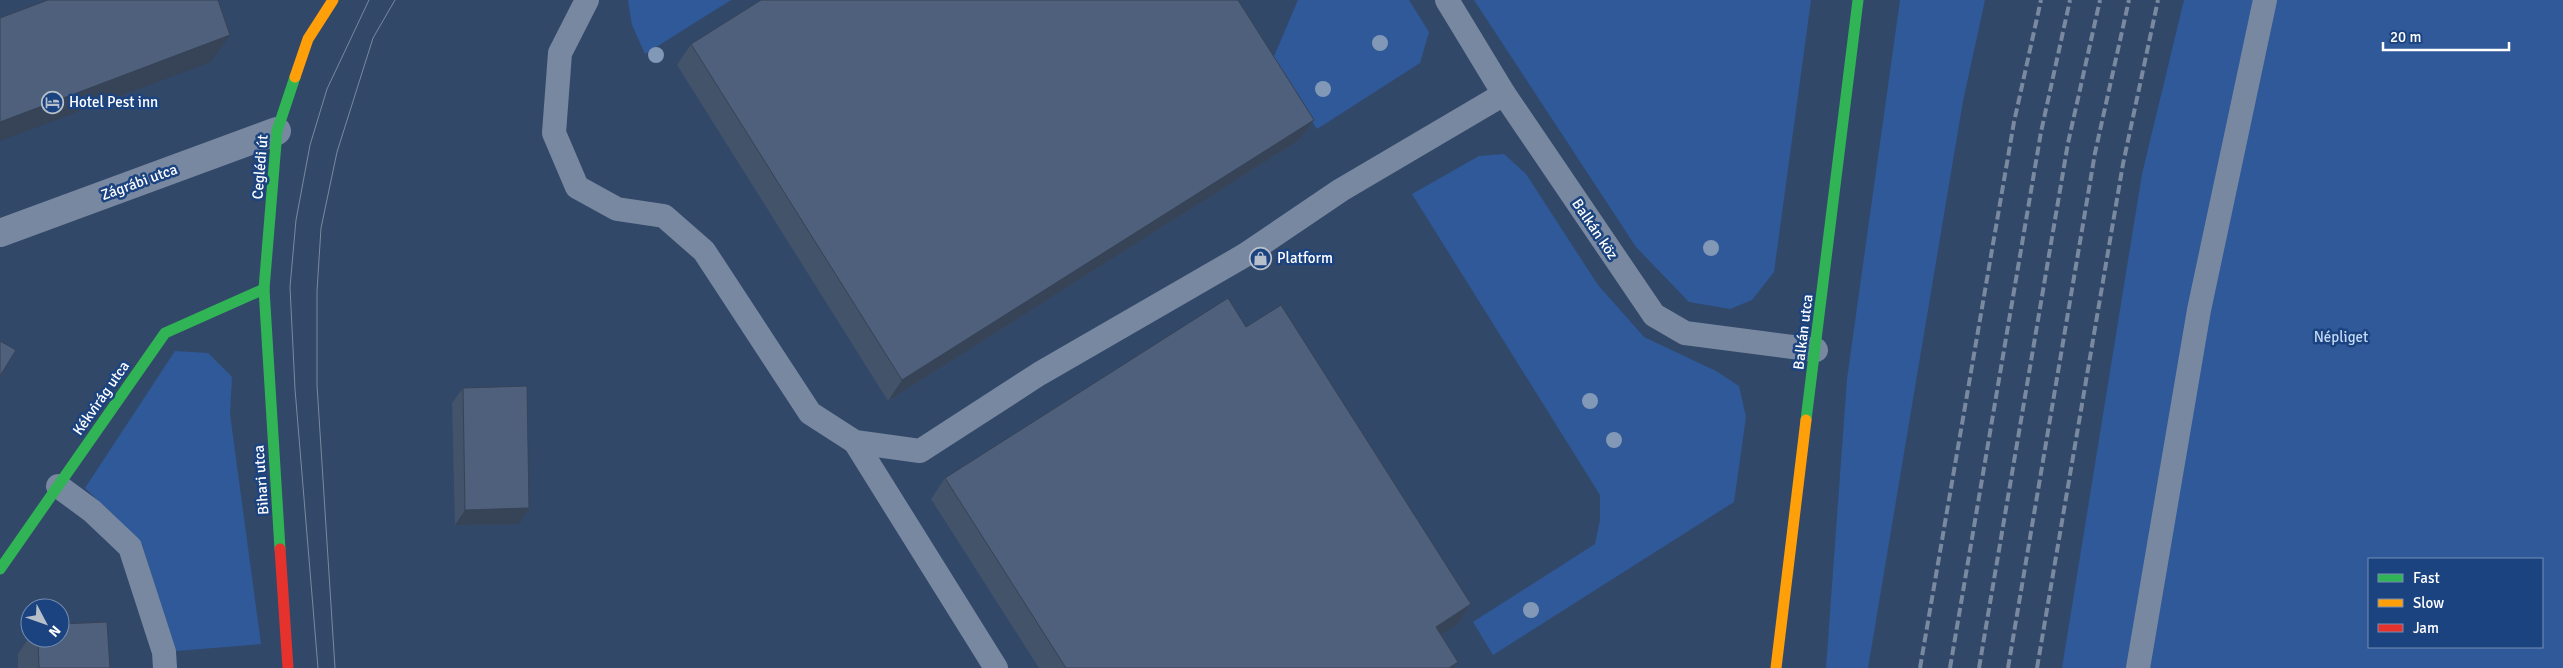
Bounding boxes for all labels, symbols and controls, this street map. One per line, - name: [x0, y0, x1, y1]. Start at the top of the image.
- scale bar: [2383, 20, 2509, 52]
- text: 20 m: [2390, 28, 2421, 46]
- hotel icon: Hotel Pest inn: [41, 90, 65, 114]
- place label: Hotel Pest inn: [69, 93, 158, 111]
- street label: Ceglédi út: [248, 134, 272, 200]
- street label: Zágrábi utca: [98, 160, 180, 204]
- street label: Balkán köz: [1568, 195, 1622, 263]
- shop icon: Platform: [1249, 246, 1273, 270]
- place label: Platform: [1277, 249, 1333, 267]
- street label: Balkán utca: [1789, 293, 1817, 371]
- park label: Népliget: [2314, 328, 2368, 346]
- street label: Kékvirág utca: [69, 357, 133, 439]
- street label: Bihari utca: [250, 444, 272, 516]
- legend: [2368, 558, 2543, 648]
- text: Fast: [2413, 569, 2440, 587]
- text: Slow: [2413, 594, 2444, 612]
- north arrow: [20, 598, 70, 648]
- text: Jam: [2413, 619, 2439, 637]
- text: N: [45, 622, 64, 640]

